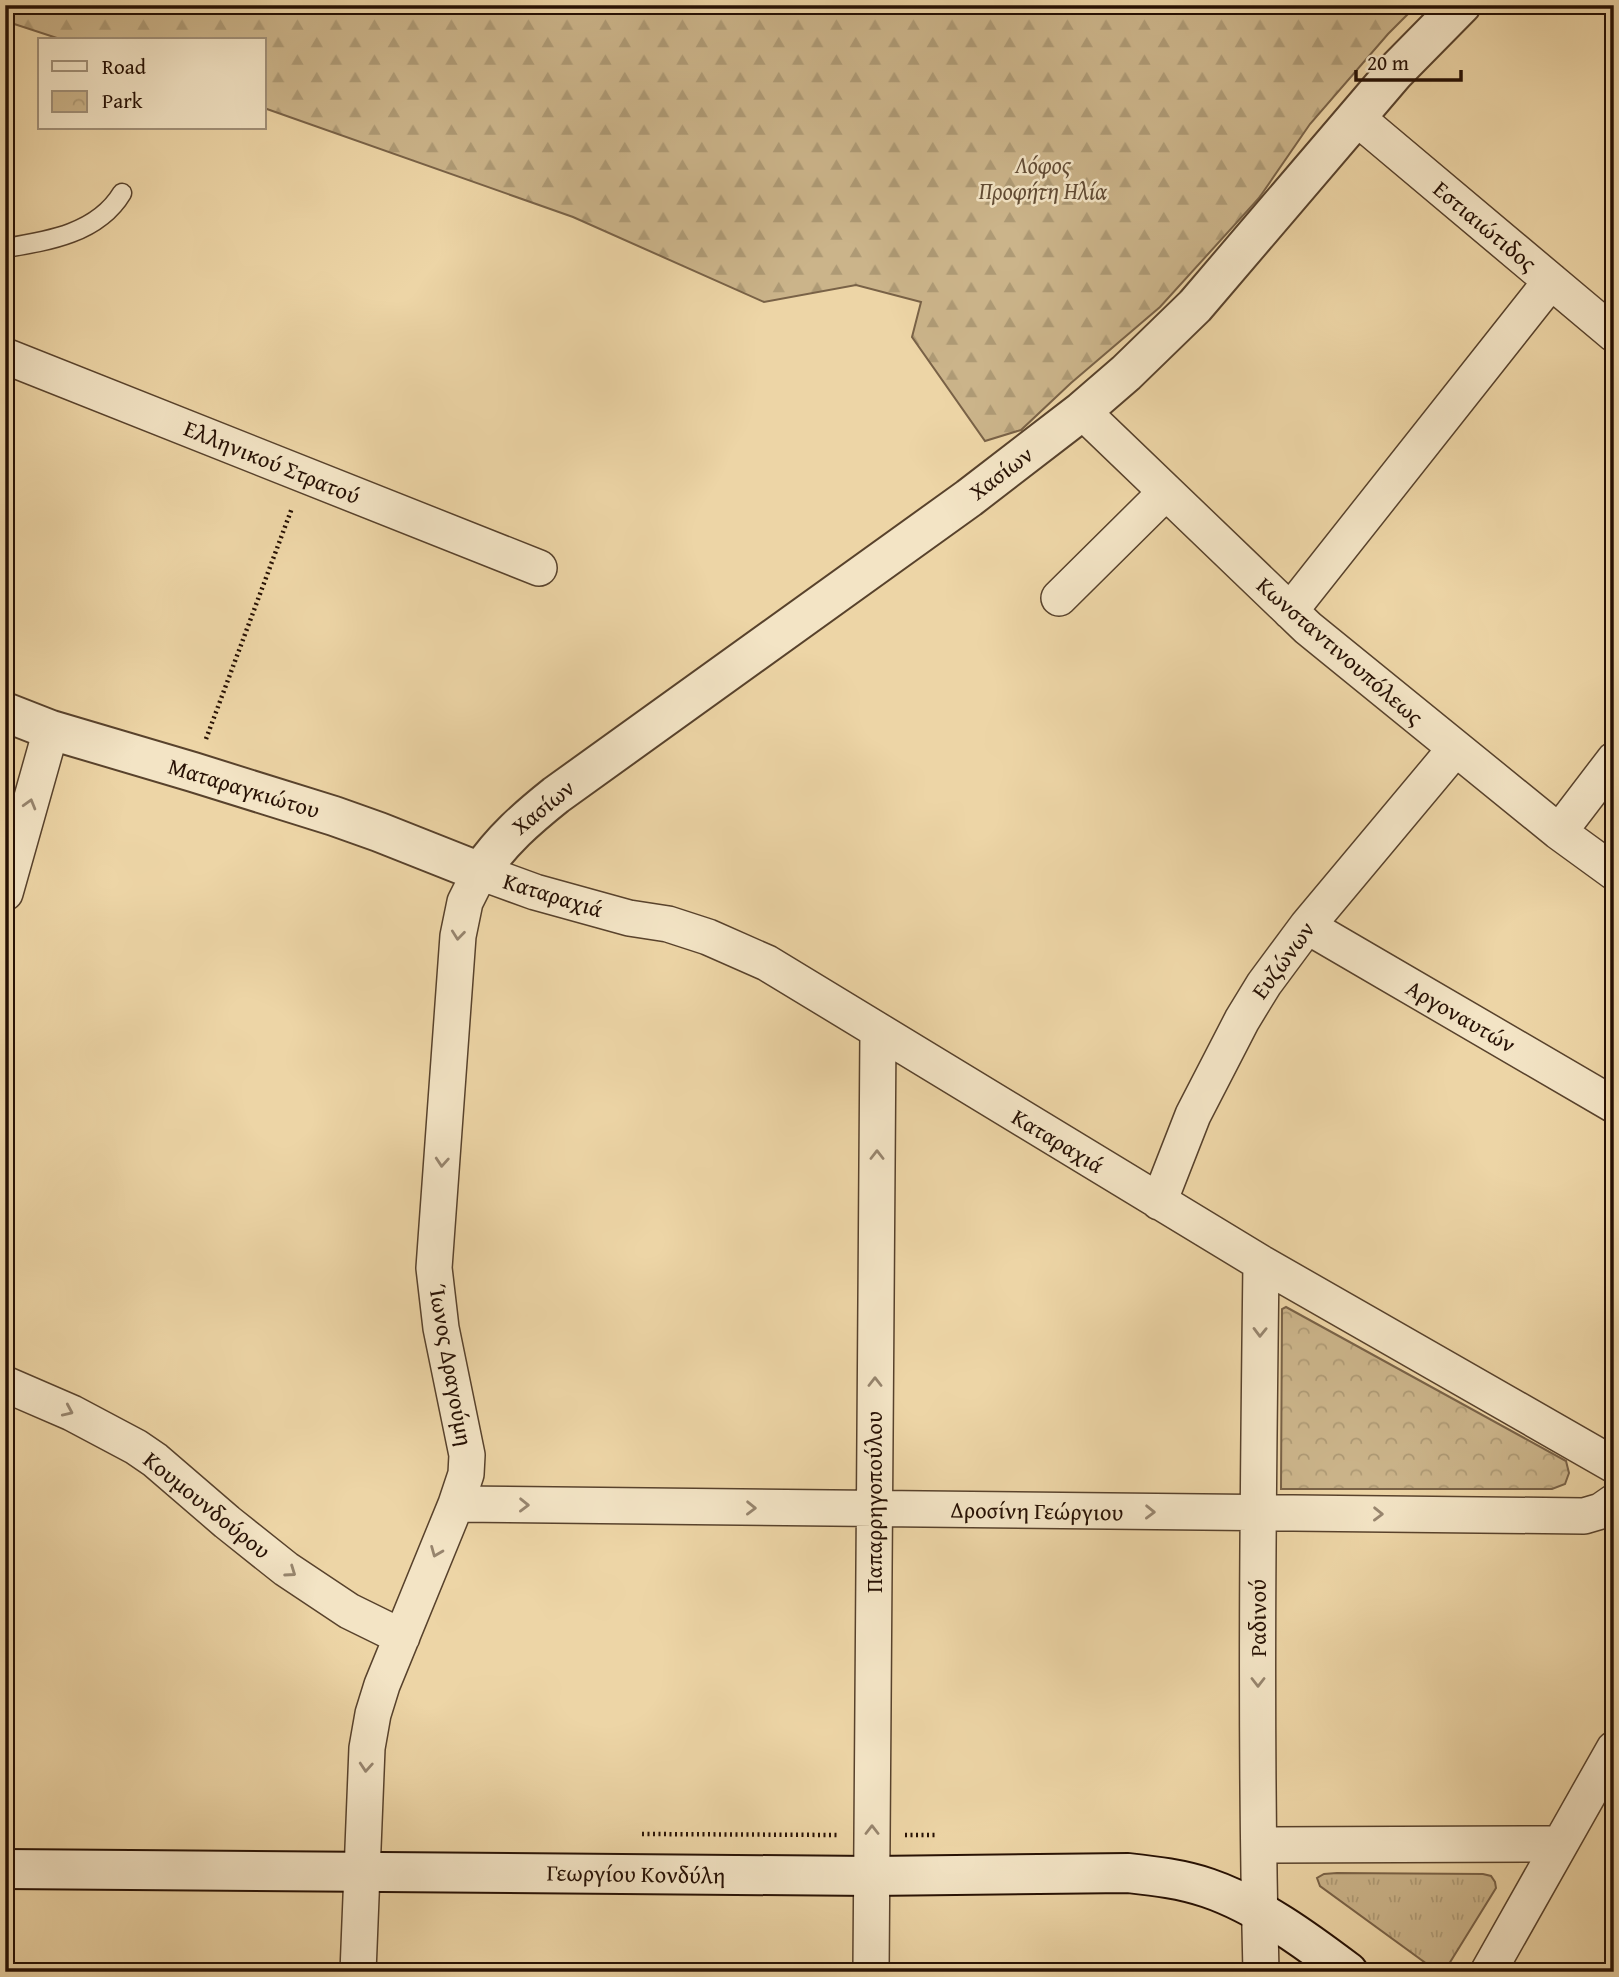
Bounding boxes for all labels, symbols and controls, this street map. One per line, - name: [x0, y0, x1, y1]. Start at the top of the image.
- legend: [38, 38, 266, 130]
- scale bar: [1356, 38, 1462, 82]
- text: 20 m: [1367, 47, 1409, 78]
- text: Road: [102, 51, 147, 82]
- text: Park: [102, 85, 143, 116]
- park label: Λόφος Προφήτη Ηλία: [978, 148, 1108, 207]
- street label: Εστιαιώτιδος: [1426, 172, 1544, 279]
- street label: Ελληνικού Στρατού: [179, 411, 365, 512]
- street label: Χασίων: [962, 438, 1040, 508]
- street label: Κωνσταντινουπόλεως: [1250, 569, 1431, 733]
- street label: Ματαραγκιώτου: [164, 749, 324, 826]
- street label: Χασίων: [504, 771, 581, 842]
- one-way arrow: [21, 798, 36, 810]
- street label: Καταραχιά: [499, 864, 607, 925]
- street label: Ευζώνων: [1243, 914, 1322, 1005]
- one-way arrow: [451, 930, 466, 941]
- street label: Αργοναυτών: [1400, 971, 1522, 1060]
- street label: Καταραχιά: [1006, 1100, 1111, 1181]
- one-way arrow: [869, 1149, 885, 1159]
- one-way arrow: [435, 1157, 450, 1168]
- street label: Ίωνος Δραγούμη: [421, 1281, 482, 1448]
- one-way arrow: [1252, 1327, 1268, 1337]
- one-way arrow: [867, 1376, 883, 1387]
- one-way arrow: [61, 1403, 73, 1417]
- street label: Παπαρρηγοπούλου: [857, 1411, 890, 1593]
- street label: Κουμουνδούρου: [137, 1443, 278, 1566]
- street label: Δροσίνη Γεώργιου: [950, 1492, 1124, 1529]
- one-way arrow: [519, 1497, 530, 1513]
- one-way arrow: [746, 1500, 757, 1515]
- one-way arrow: [1146, 1504, 1156, 1520]
- one-way arrow: [1373, 1506, 1383, 1522]
- one-way arrow: [430, 1545, 444, 1558]
- one-way arrow: [283, 1564, 296, 1576]
- street label: Ραδινού: [1241, 1579, 1274, 1657]
- one-way arrow: [1250, 1677, 1266, 1687]
- one-way arrow: [359, 1762, 374, 1773]
- one-way arrow: [864, 1824, 880, 1835]
- street label: Γεωργίου Κονδύλη: [546, 1855, 726, 1892]

